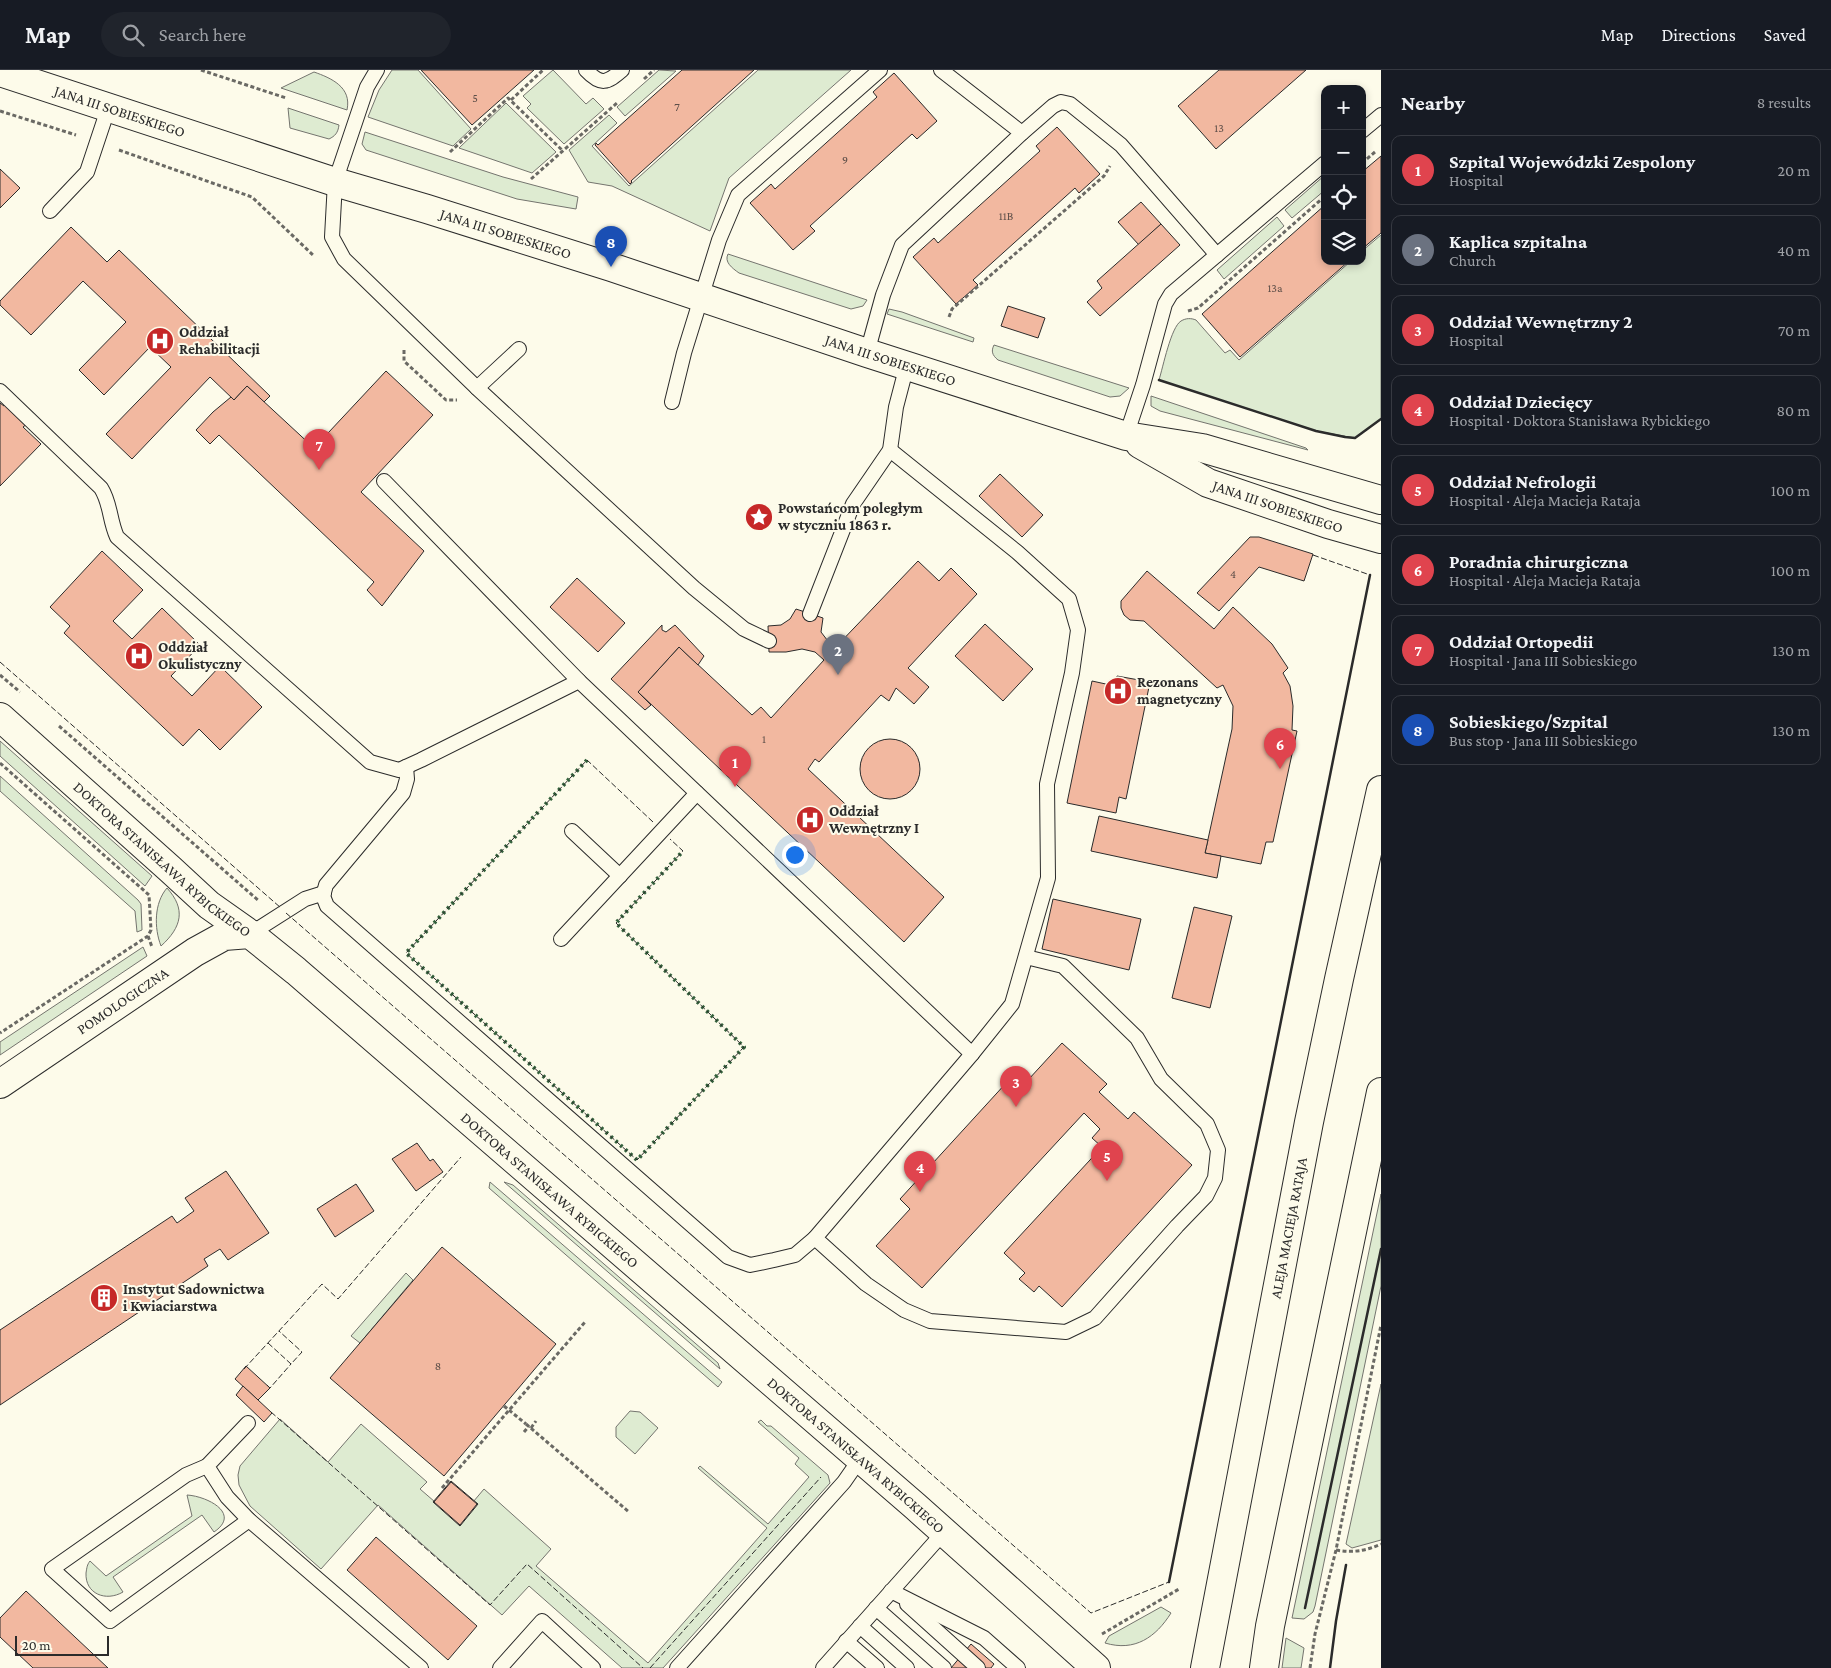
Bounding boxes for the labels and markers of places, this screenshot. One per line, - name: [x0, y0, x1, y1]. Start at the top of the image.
- pin: 8: [595, 226, 627, 267]
- place label: Oddział Rehabilitacji: [179, 324, 261, 358]
- hospital icon: Oddział Rehabilitacji: [145, 326, 175, 356]
- pin: 7: [303, 429, 335, 470]
- place label: Powstańcom poległym w styczniu 1863 r.: [777, 500, 923, 533]
- place icon: Powstańcom poległym w styczniu 1863 r.: [744, 502, 774, 532]
- pin: 2: [822, 634, 854, 675]
- place label: Oddział Okulistyczny: [158, 639, 242, 672]
- hospital icon: Oddział Okulistyczny: [124, 641, 154, 671]
- place label: Rezonans magnetyczny: [1137, 674, 1223, 707]
- hospital icon: Rezonans magnetyczny: [1103, 676, 1133, 706]
- pin: 6: [1264, 728, 1296, 769]
- pin: 1: [719, 746, 751, 787]
- place label: Oddział Wewnętrzny I: [828, 803, 919, 836]
- hospital icon: Oddział Wewnętrzny I: [795, 805, 825, 835]
- pin: 3: [1000, 1066, 1032, 1107]
- pin: 5: [1091, 1140, 1123, 1181]
- pin: 4: [904, 1151, 936, 1192]
- place label: Instytut Sadownictwa i Kwiaciarstwa: [123, 1281, 265, 1314]
- building icon: Instytut Sadownictwa i Kwiaciarstwa: [89, 1283, 119, 1313]

